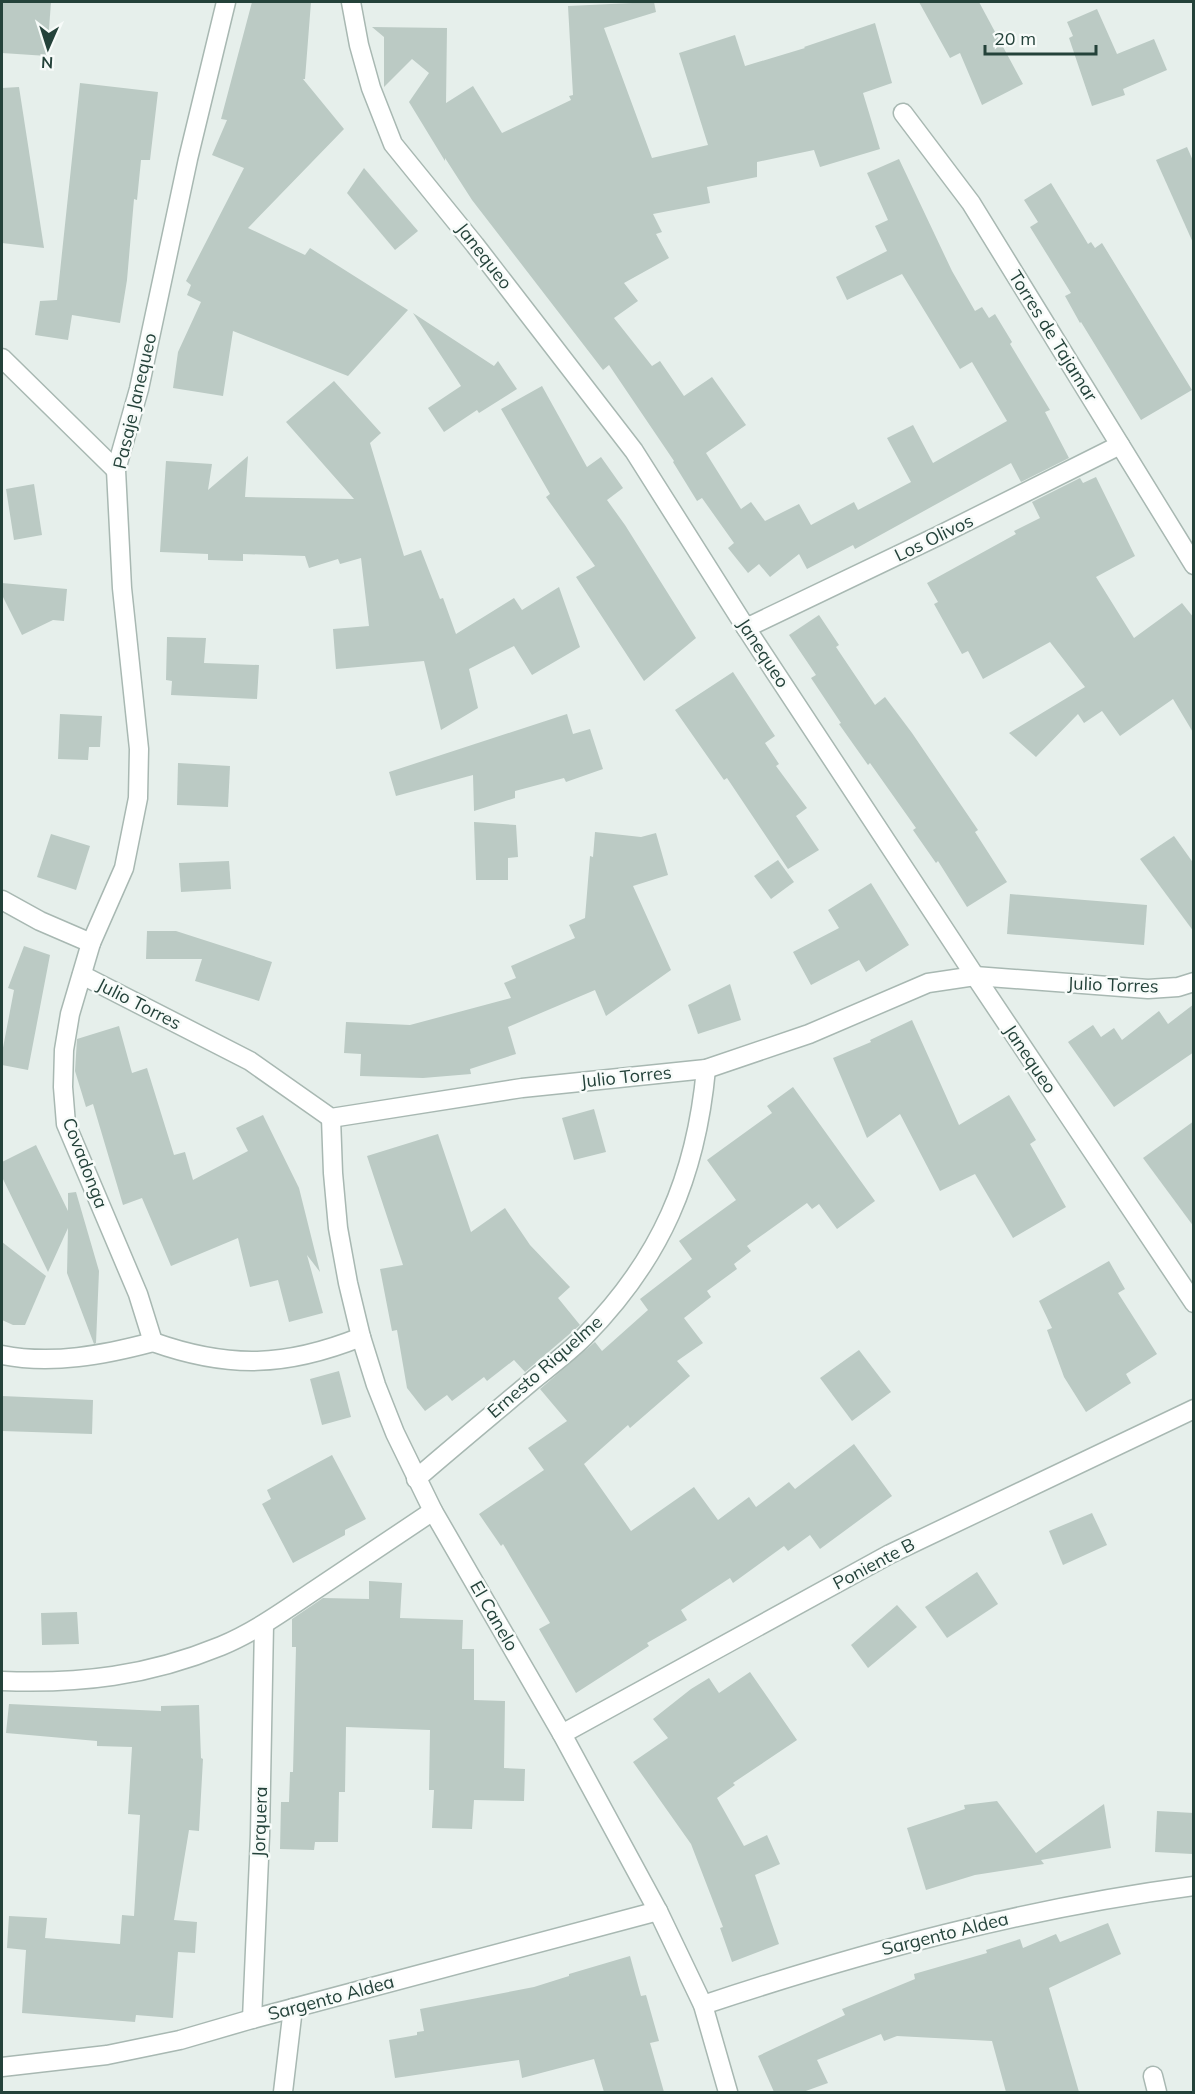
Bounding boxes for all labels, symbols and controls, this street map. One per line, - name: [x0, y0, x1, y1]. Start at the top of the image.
- north arrow: [18, 18, 78, 78]
- scale bar: [985, 18, 1096, 56]
- text: 20 m: [994, 27, 1036, 50]
- text: N: [41, 53, 54, 73]
- street label: Janequeo: [451, 218, 518, 294]
- street label: Torres de Tajamar: [1004, 266, 1103, 406]
- street label: Pasaje Janequeo: [108, 331, 161, 471]
- street label: Los Olivos: [891, 509, 977, 566]
- street label: Janequeo: [732, 614, 794, 692]
- street label: Julio Torres: [1067, 971, 1159, 998]
- street label: Julio Torres: [93, 973, 185, 1035]
- street label: Janequeo: [999, 1020, 1062, 1098]
- street label: Julio Torres: [579, 1060, 673, 1093]
- street label: Covadonga: [58, 1114, 113, 1211]
- street label: Ernesto Riquelme: [482, 1310, 607, 1423]
- street label: Poniente B: [829, 1532, 919, 1595]
- street label: El Canelo: [465, 1577, 524, 1655]
- street label: Jorquera: [247, 1786, 272, 1858]
- street label: Sargento Aldea: [879, 1907, 1011, 1960]
- street label: Sargento Aldea: [265, 1970, 396, 2025]

